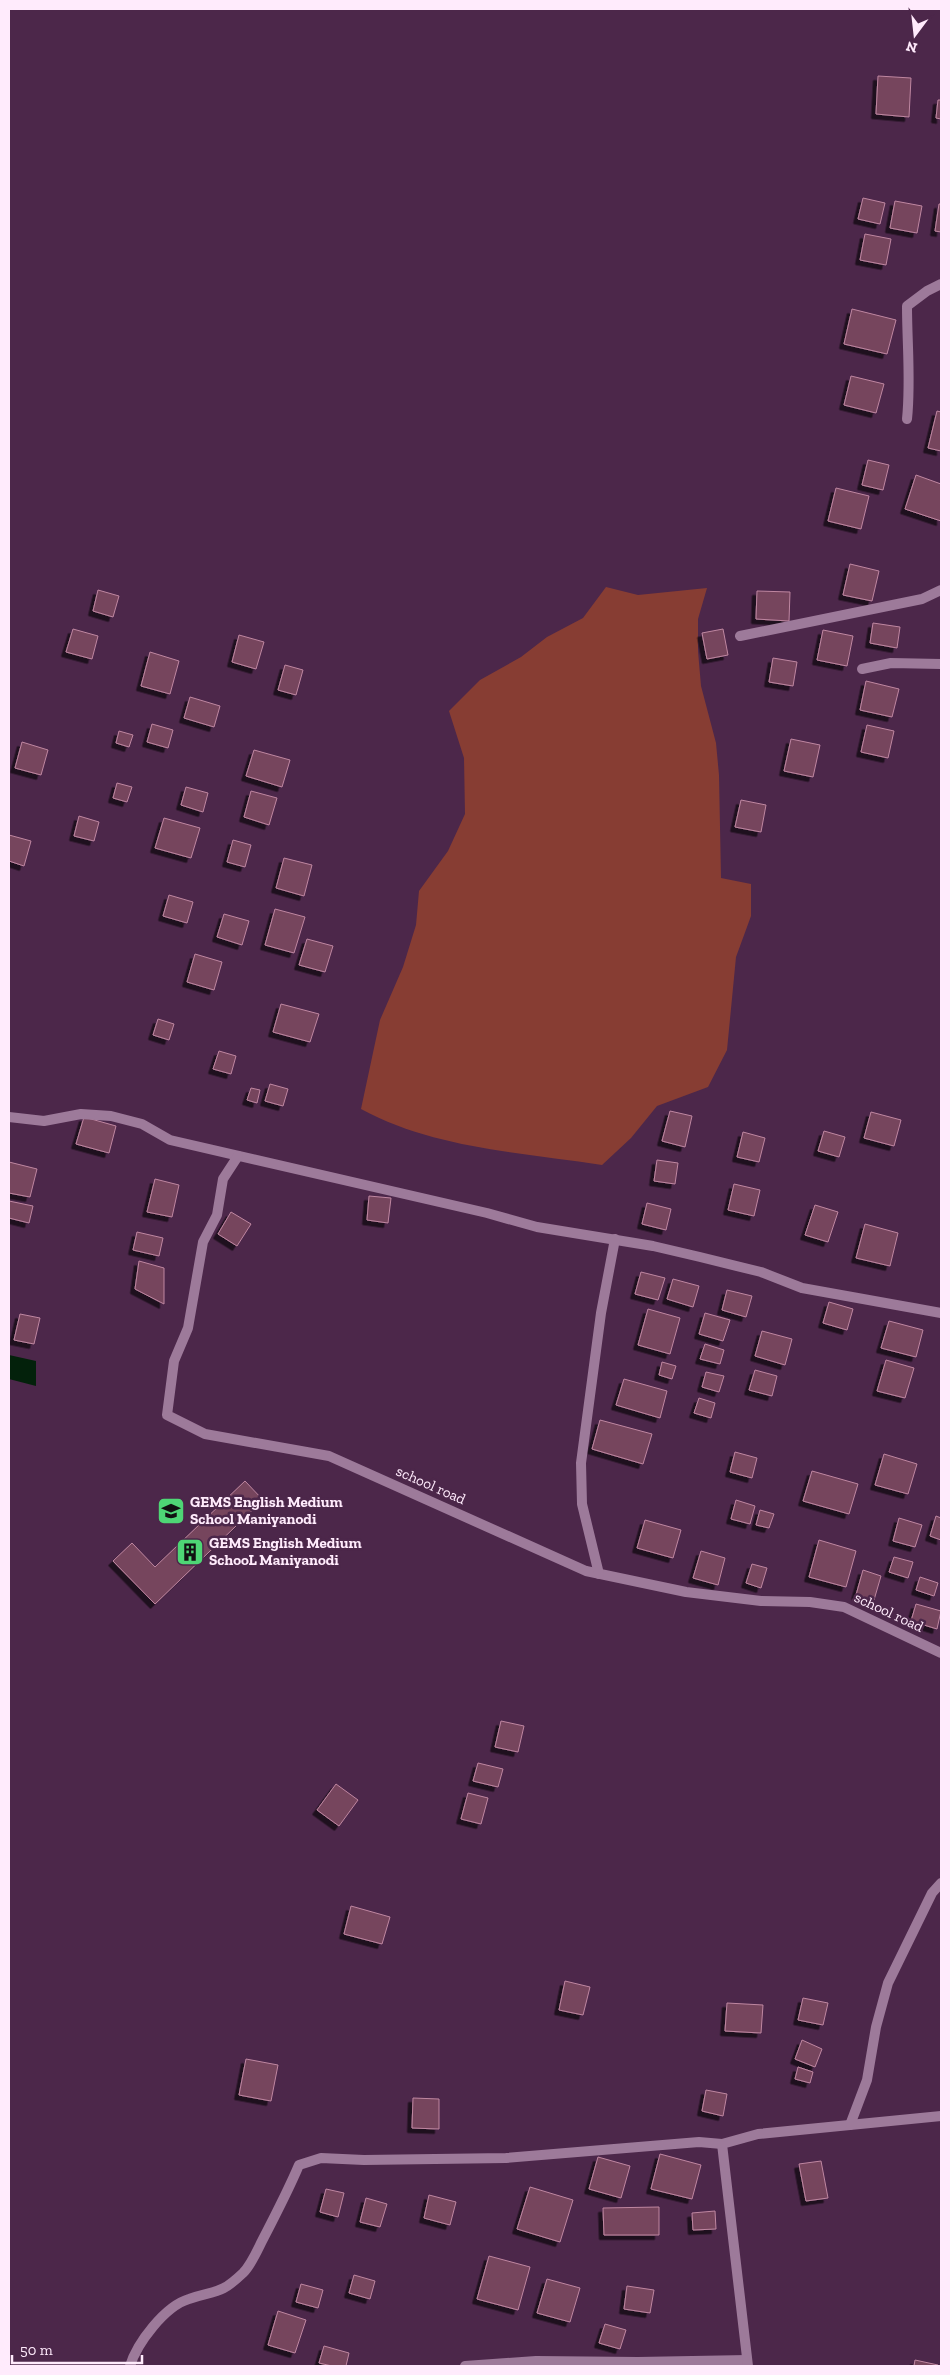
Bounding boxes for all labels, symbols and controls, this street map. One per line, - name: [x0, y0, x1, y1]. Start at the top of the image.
- north arrow: [890, 10, 940, 60]
- text: N: [904, 37, 919, 57]
- street label: school road: [393, 1462, 469, 1509]
- place label: GEMS English Medium School Maniyanodi: [190, 1493, 343, 1528]
- school or university icon: GEMS English Medium School Maniyanodi: [156, 1496, 186, 1526]
- place label: GEMS English Medium SchooL Maniyanodi: [209, 1534, 362, 1569]
- building icon: GEMS English Medium SchooL Maniyanodi: [175, 1537, 205, 1567]
- street label: school road: [852, 1588, 927, 1636]
- scale bar: [12, 2332, 142, 2364]
- text: 50 m: [20, 2341, 53, 2359]

